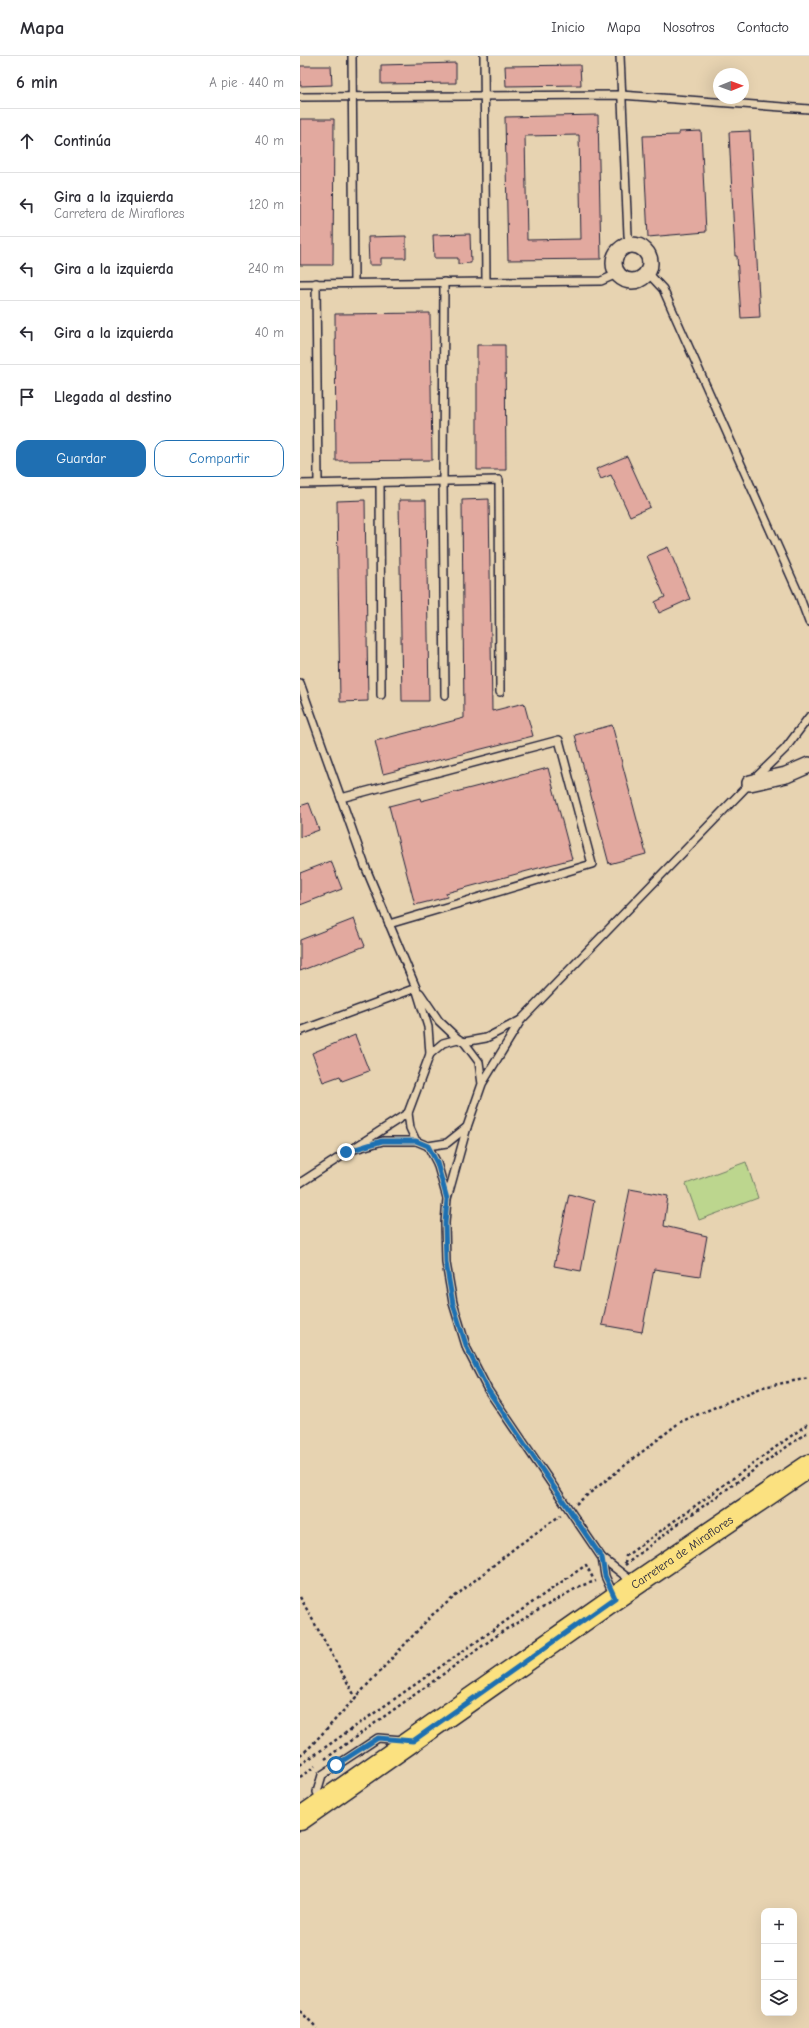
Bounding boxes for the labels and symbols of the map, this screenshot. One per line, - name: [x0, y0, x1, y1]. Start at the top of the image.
- north arrow: [713, 68, 749, 104]
- route end: [337, 1143, 355, 1161]
- street label: Carretera de Miraflores: [628, 1513, 736, 1592]
- route start: [327, 1756, 345, 1774]

